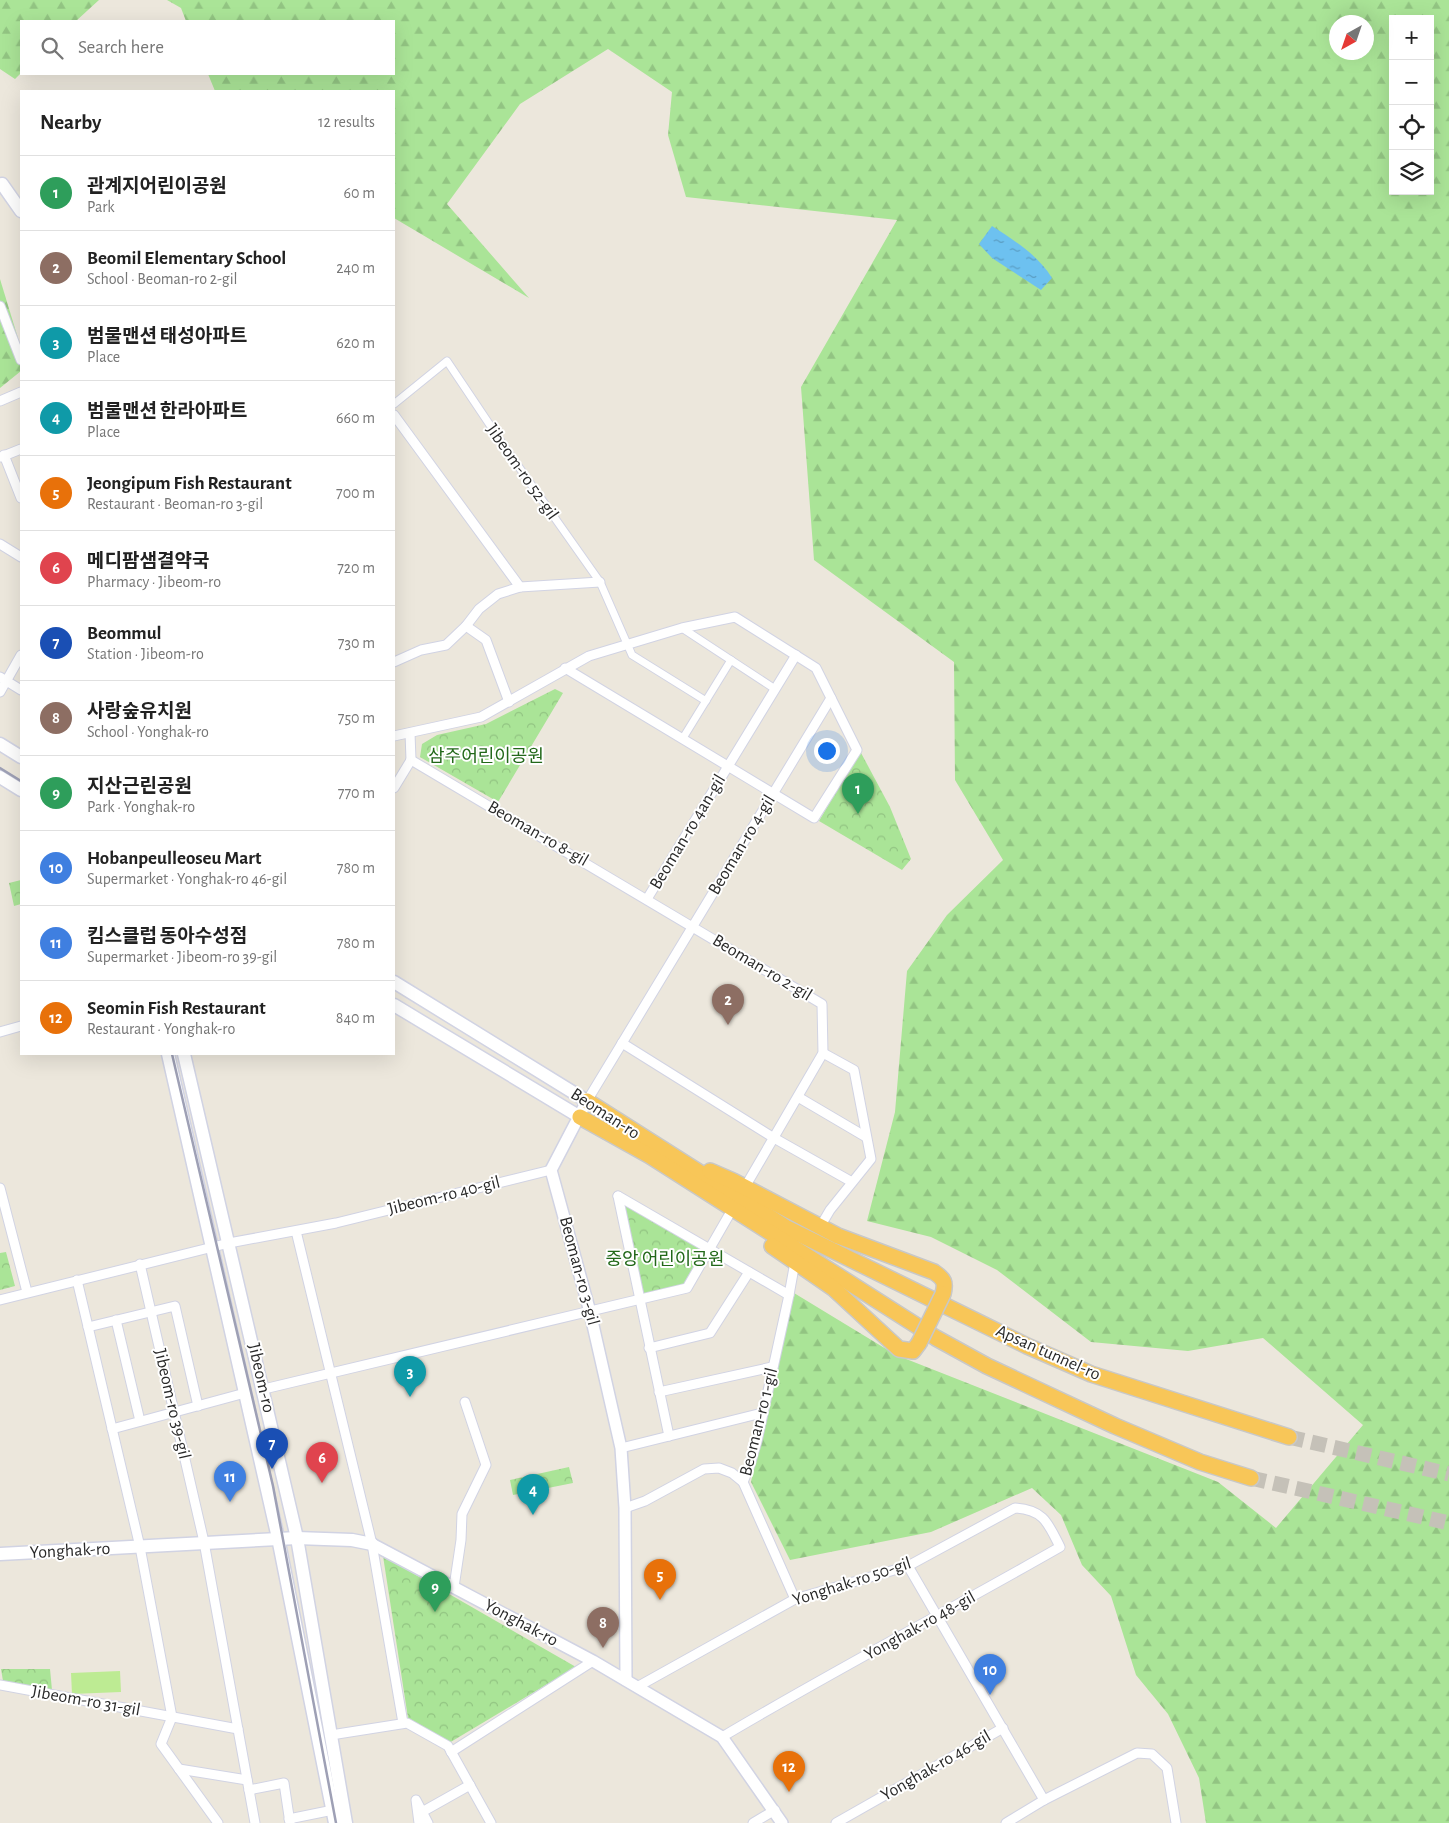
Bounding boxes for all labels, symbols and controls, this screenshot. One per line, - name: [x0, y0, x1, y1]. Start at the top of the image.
- north arrow: [1329, 15, 1374, 60]
- map controls: [1389, 15, 1434, 195]
- button: +: [1389, 15, 1434, 60]
- search box: [20, 20, 395, 75]
- icon: search: [38, 34, 66, 62]
- text: Search here: [78, 38, 164, 57]
- button: −: [1389, 60, 1434, 105]
- button: locate: [1389, 105, 1434, 150]
- text: Nearby: [40, 112, 101, 133]
- text: 12 results: [318, 114, 375, 130]
- button: layers: [1389, 150, 1434, 195]
- text: 관계지어린이공원: [87, 177, 227, 196]
- text: 1: [53, 185, 59, 201]
- text: 60 m: [344, 185, 375, 201]
- text: Park: [87, 199, 115, 215]
- text: Beomil Elementary School: [87, 249, 286, 268]
- text: 2: [52, 260, 60, 276]
- text: 240 m: [336, 260, 375, 276]
- text: School · Beoman-ro 2-gil: [87, 271, 237, 287]
- text: 범물맨션 태성아파트: [87, 327, 247, 346]
- text: 3: [53, 335, 59, 351]
- text: 620 m: [336, 335, 375, 351]
- text: Place: [87, 349, 120, 365]
- text: 범물맨션 한라아파트: [87, 402, 247, 421]
- text: 4: [52, 410, 60, 426]
- text: 660 m: [336, 410, 375, 426]
- street label: Jibeom-ro 52-gil: [482, 421, 562, 523]
- text: Place: [87, 424, 120, 440]
- text: Jeongipum Fish Restaurant: [87, 474, 292, 493]
- text: 5: [53, 485, 59, 501]
- text: 700 m: [336, 485, 375, 501]
- text: Restaurant · Beoman-ro 3-gil: [87, 496, 263, 512]
- text: 메디팜샘결약국: [87, 552, 209, 571]
- text: 6: [52, 560, 60, 576]
- text: 720 m: [337, 560, 375, 576]
- text: Pharmacy · Jibeom-ro: [87, 574, 221, 590]
- text: Beommul: [87, 624, 162, 643]
- text: 7: [53, 635, 59, 651]
- text: 730 m: [338, 635, 375, 651]
- text: Station · Jibeom-ro: [87, 646, 204, 662]
- text: 사랑숲유치원: [87, 702, 192, 721]
- text: 8: [52, 710, 60, 726]
- text: 750 m: [338, 710, 375, 726]
- text: School · Yonghak-ro: [87, 724, 209, 740]
- your location: [814, 738, 840, 764]
- park label: 삼주어린이공원: [428, 746, 544, 766]
- street label: Beoman-ro 4an-gil: [647, 771, 729, 893]
- pin: 1: [842, 773, 874, 814]
- text: 지산근린공원: [87, 777, 192, 796]
- text: 9: [52, 785, 60, 801]
- text: 770 m: [338, 785, 375, 801]
- street label: Beoman-ro 4-gil: [705, 792, 779, 898]
- street label: Beoman-ro 8-gil: [485, 798, 591, 870]
- text: Park · Yonghak-ro: [87, 799, 195, 815]
- text: Hobanpeulleoseu Mart: [87, 849, 261, 868]
- text: 10: [49, 860, 63, 876]
- text: 780 m: [337, 860, 375, 876]
- text: Supermarket · Yonghak-ro 46-gil: [87, 871, 287, 887]
- text: 킴스클럽 동아수성점: [87, 927, 247, 946]
- street label: Beoman-ro 2-gil: [708, 930, 816, 1006]
- text: 11: [50, 935, 62, 951]
- text: 780 m: [337, 935, 375, 951]
- text: Supermarket · Jibeom-ro 39-gil: [87, 949, 277, 965]
- pin: 2: [712, 984, 744, 1025]
- text: Seomin Fish Restaurant: [87, 999, 266, 1018]
- text: 12: [49, 1010, 63, 1026]
- text: 840 m: [336, 1010, 375, 1026]
- text: Restaurant · Yonghak-ro: [87, 1021, 235, 1037]
- street label: Beoman-ro: [567, 1085, 643, 1143]
- street label: Jibeom-ro 40-gil: [386, 1173, 502, 1219]
- street label: Beoman-ro 3-gil: [556, 1215, 602, 1327]
- park label: 중앙 어린이공원: [606, 1249, 724, 1269]
- street label: Apsan tunnel-ro: [993, 1322, 1103, 1384]
- street label: Jibeom-ro: [244, 1342, 278, 1415]
- street label: Jibeom-ro 39-gil: [151, 1347, 193, 1461]
- pin: 3: [394, 1356, 426, 1397]
- street label: Beoman-ro 1-gil: [737, 1366, 781, 1478]
- pin: 7: [256, 1428, 288, 1469]
- pin: 6: [306, 1442, 338, 1483]
- pin: 11: [214, 1461, 246, 1502]
- pin: 4: [517, 1474, 549, 1515]
- street label: Yonghak-ro: [29, 1540, 111, 1562]
- street label: Yonghak-ro 50-gil: [790, 1554, 914, 1610]
- pin: 5: [644, 1559, 676, 1600]
- pin: 9: [419, 1571, 451, 1612]
- street label: Yonghak-ro 48-gil: [861, 1588, 979, 1664]
- street label: Yonghak-ro: [481, 1596, 561, 1650]
- pin: 8: [587, 1607, 619, 1648]
- pin: 10: [974, 1654, 1006, 1695]
- street label: Jibeom-ro 31-gil: [30, 1683, 142, 1719]
- street label: Yonghak-ro 46-gil: [878, 1727, 994, 1805]
- pin: 12: [773, 1751, 805, 1792]

